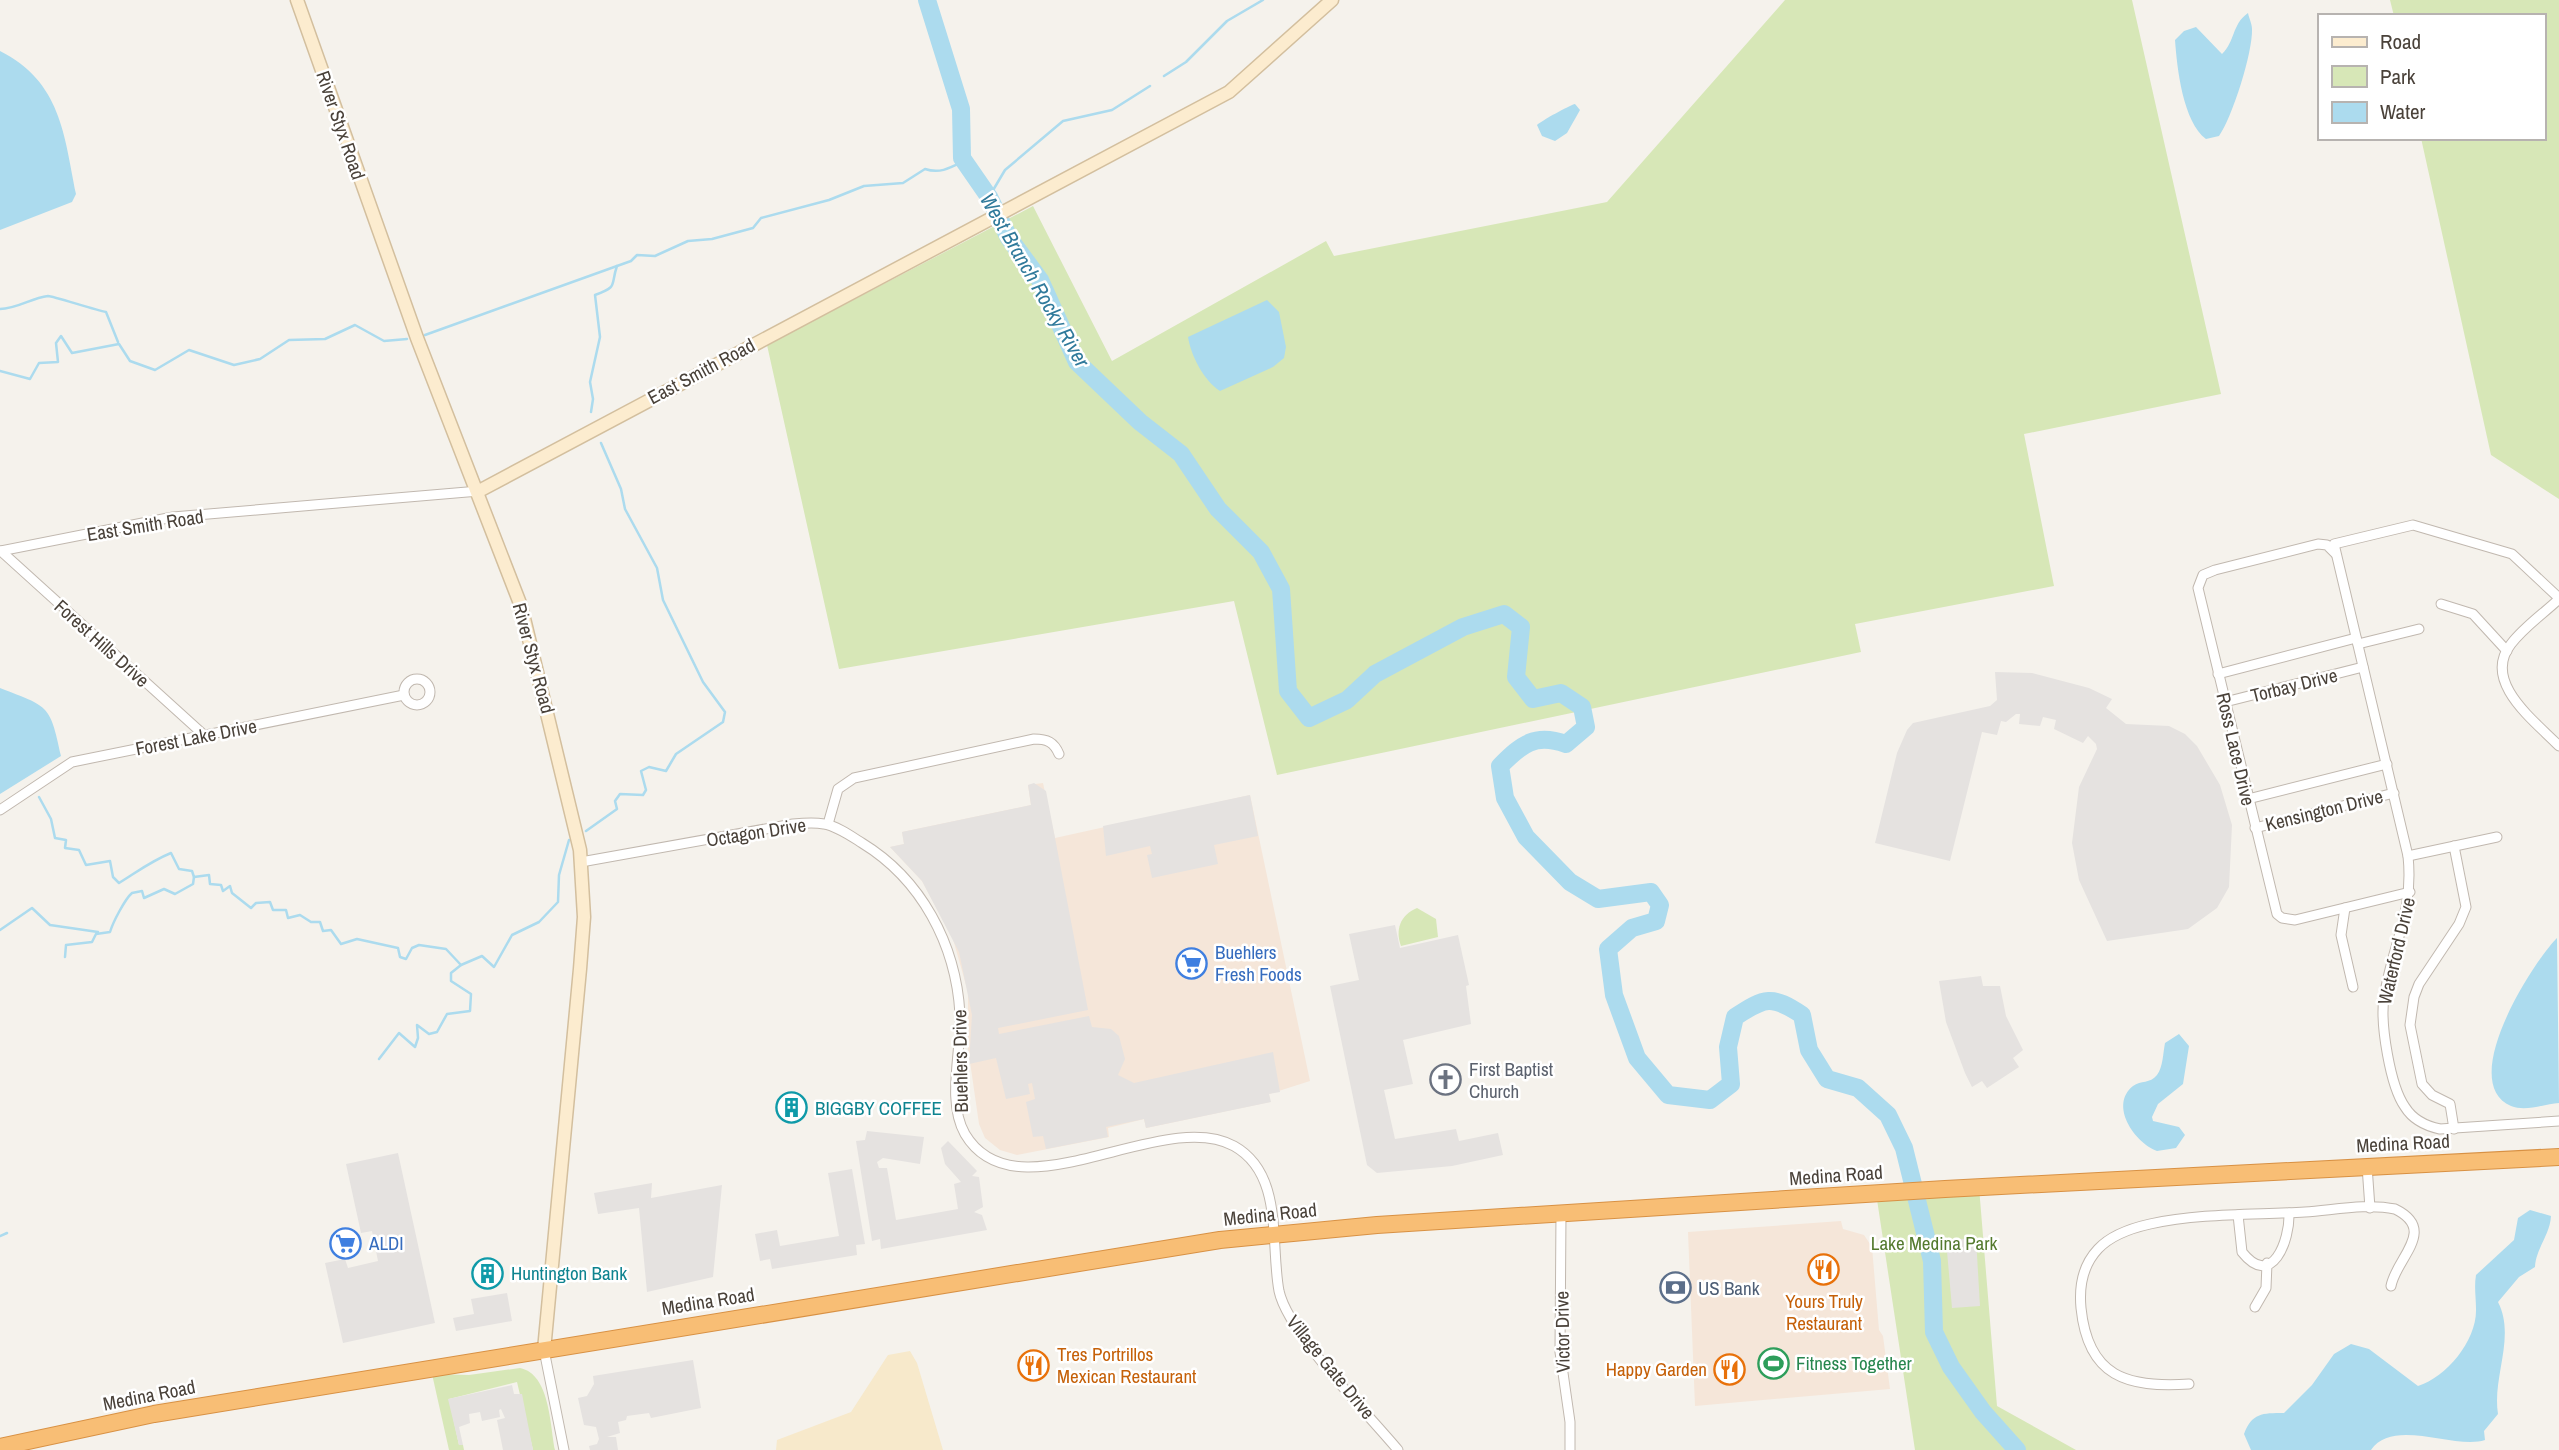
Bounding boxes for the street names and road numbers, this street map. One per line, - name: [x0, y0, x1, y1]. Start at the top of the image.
- street label: River Styx Road: [310, 67, 372, 183]
- street label: East Smith Road: [643, 332, 759, 410]
- street label: East Smith Road: [85, 503, 205, 547]
- street label: Forest Hills Drive: [49, 593, 155, 693]
- street label: River Styx Road: [507, 600, 561, 716]
- street label: Torbay Drive: [2248, 662, 2340, 708]
- street label: Ross Lace Drive: [2210, 690, 2262, 808]
- street label: Forest Lake Drive: [133, 712, 259, 762]
- street label: Kensington Drive: [2262, 783, 2386, 837]
- street label: Octagon Drive: [704, 811, 808, 853]
- street label: Waterford Drive: [2371, 895, 2421, 1007]
- street label: Buehlers Drive: [946, 1009, 974, 1113]
- street label: Medina Road: [2356, 1128, 2450, 1158]
- street label: Medina Road: [1788, 1159, 1884, 1191]
- street label: Medina Road: [1222, 1196, 1318, 1232]
- street label: Medina Road: [660, 1281, 756, 1321]
- street label: Victor Drive: [1548, 1291, 1576, 1373]
- street label: Village Gate Drive: [1281, 1309, 1381, 1425]
- street label: Medina Road: [101, 1373, 197, 1417]

